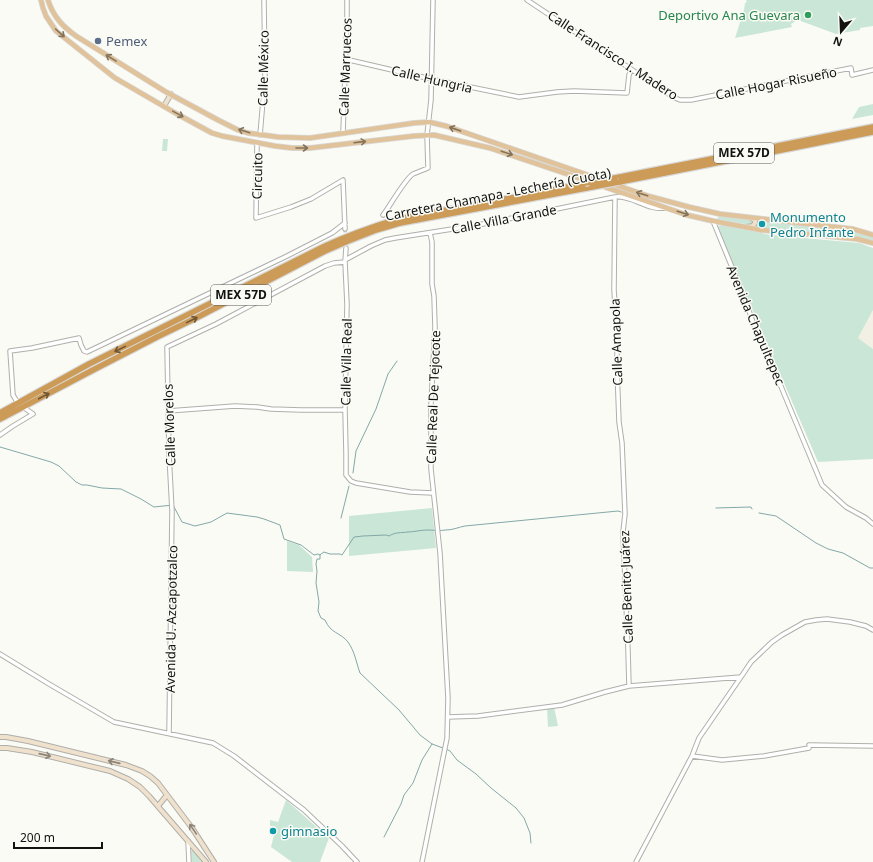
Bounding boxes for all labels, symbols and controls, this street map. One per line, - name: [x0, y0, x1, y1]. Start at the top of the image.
- street label: Calle Francisco I. Madero: [544, 6, 682, 104]
- place label: Deportivo Ana Guevara: [658, 6, 800, 24]
- marker: Deportivo Ana Guevara: [803, 10, 813, 20]
- north arrow: [821, 12, 861, 52]
- street label: Calle Marruecos: [334, 17, 356, 117]
- one-way arrow: [55, 28, 65, 38]
- street label: Calle México: [253, 30, 273, 106]
- place label: Pemex: [106, 32, 147, 50]
- text: N: [831, 33, 844, 50]
- marker: Pemex: [93, 36, 103, 46]
- one-way arrow: [106, 54, 117, 62]
- street label: Calle Hungria: [390, 61, 474, 97]
- street label: Calle Hogar Risueño: [714, 62, 838, 104]
- one-way arrow: [172, 111, 184, 119]
- one-way arrow: [449, 125, 461, 133]
- one-way arrow: [237, 127, 250, 134]
- one-way arrow: [353, 138, 366, 146]
- road number: MEX 57D: [714, 143, 774, 163]
- one-way arrow: [295, 144, 308, 152]
- one-way arrow: [500, 150, 513, 157]
- street label: Circuito: [248, 152, 266, 200]
- street label: Carretera Chamapa - Lechería (Cuota): [384, 163, 612, 225]
- one-way arrow: [636, 190, 649, 197]
- street label: Calle Villa Grande: [450, 200, 558, 238]
- place label: Monumento Pedro Infante: [770, 208, 854, 241]
- one-way arrow: [676, 210, 689, 217]
- marker: Monumento Pedro Infante: [757, 219, 767, 229]
- street label: Avenida Chapultepec: [723, 262, 789, 388]
- road number: MEX 57D: [211, 285, 271, 305]
- street label: Calle Amapola: [605, 298, 627, 386]
- one-way arrow: [185, 316, 197, 323]
- street label: Calle Villa Real: [336, 318, 356, 406]
- street label: Calle Real De Tejocote: [422, 330, 444, 464]
- one-way arrow: [114, 346, 126, 353]
- street label: Calle Morelos: [159, 383, 179, 467]
- one-way arrow: [38, 392, 50, 399]
- street label: Calle Benito Juárez: [615, 530, 637, 644]
- street label: Avenida U. Azcapotzalco: [161, 545, 181, 693]
- one-way arrow: [38, 751, 51, 759]
- one-way arrow: [108, 757, 121, 765]
- place label: gimnasio: [281, 822, 337, 840]
- scale bar: [14, 824, 102, 850]
- one-way arrow: [188, 824, 197, 835]
- marker: gimnasio: [268, 826, 278, 836]
- text: 200 m: [20, 829, 55, 846]

